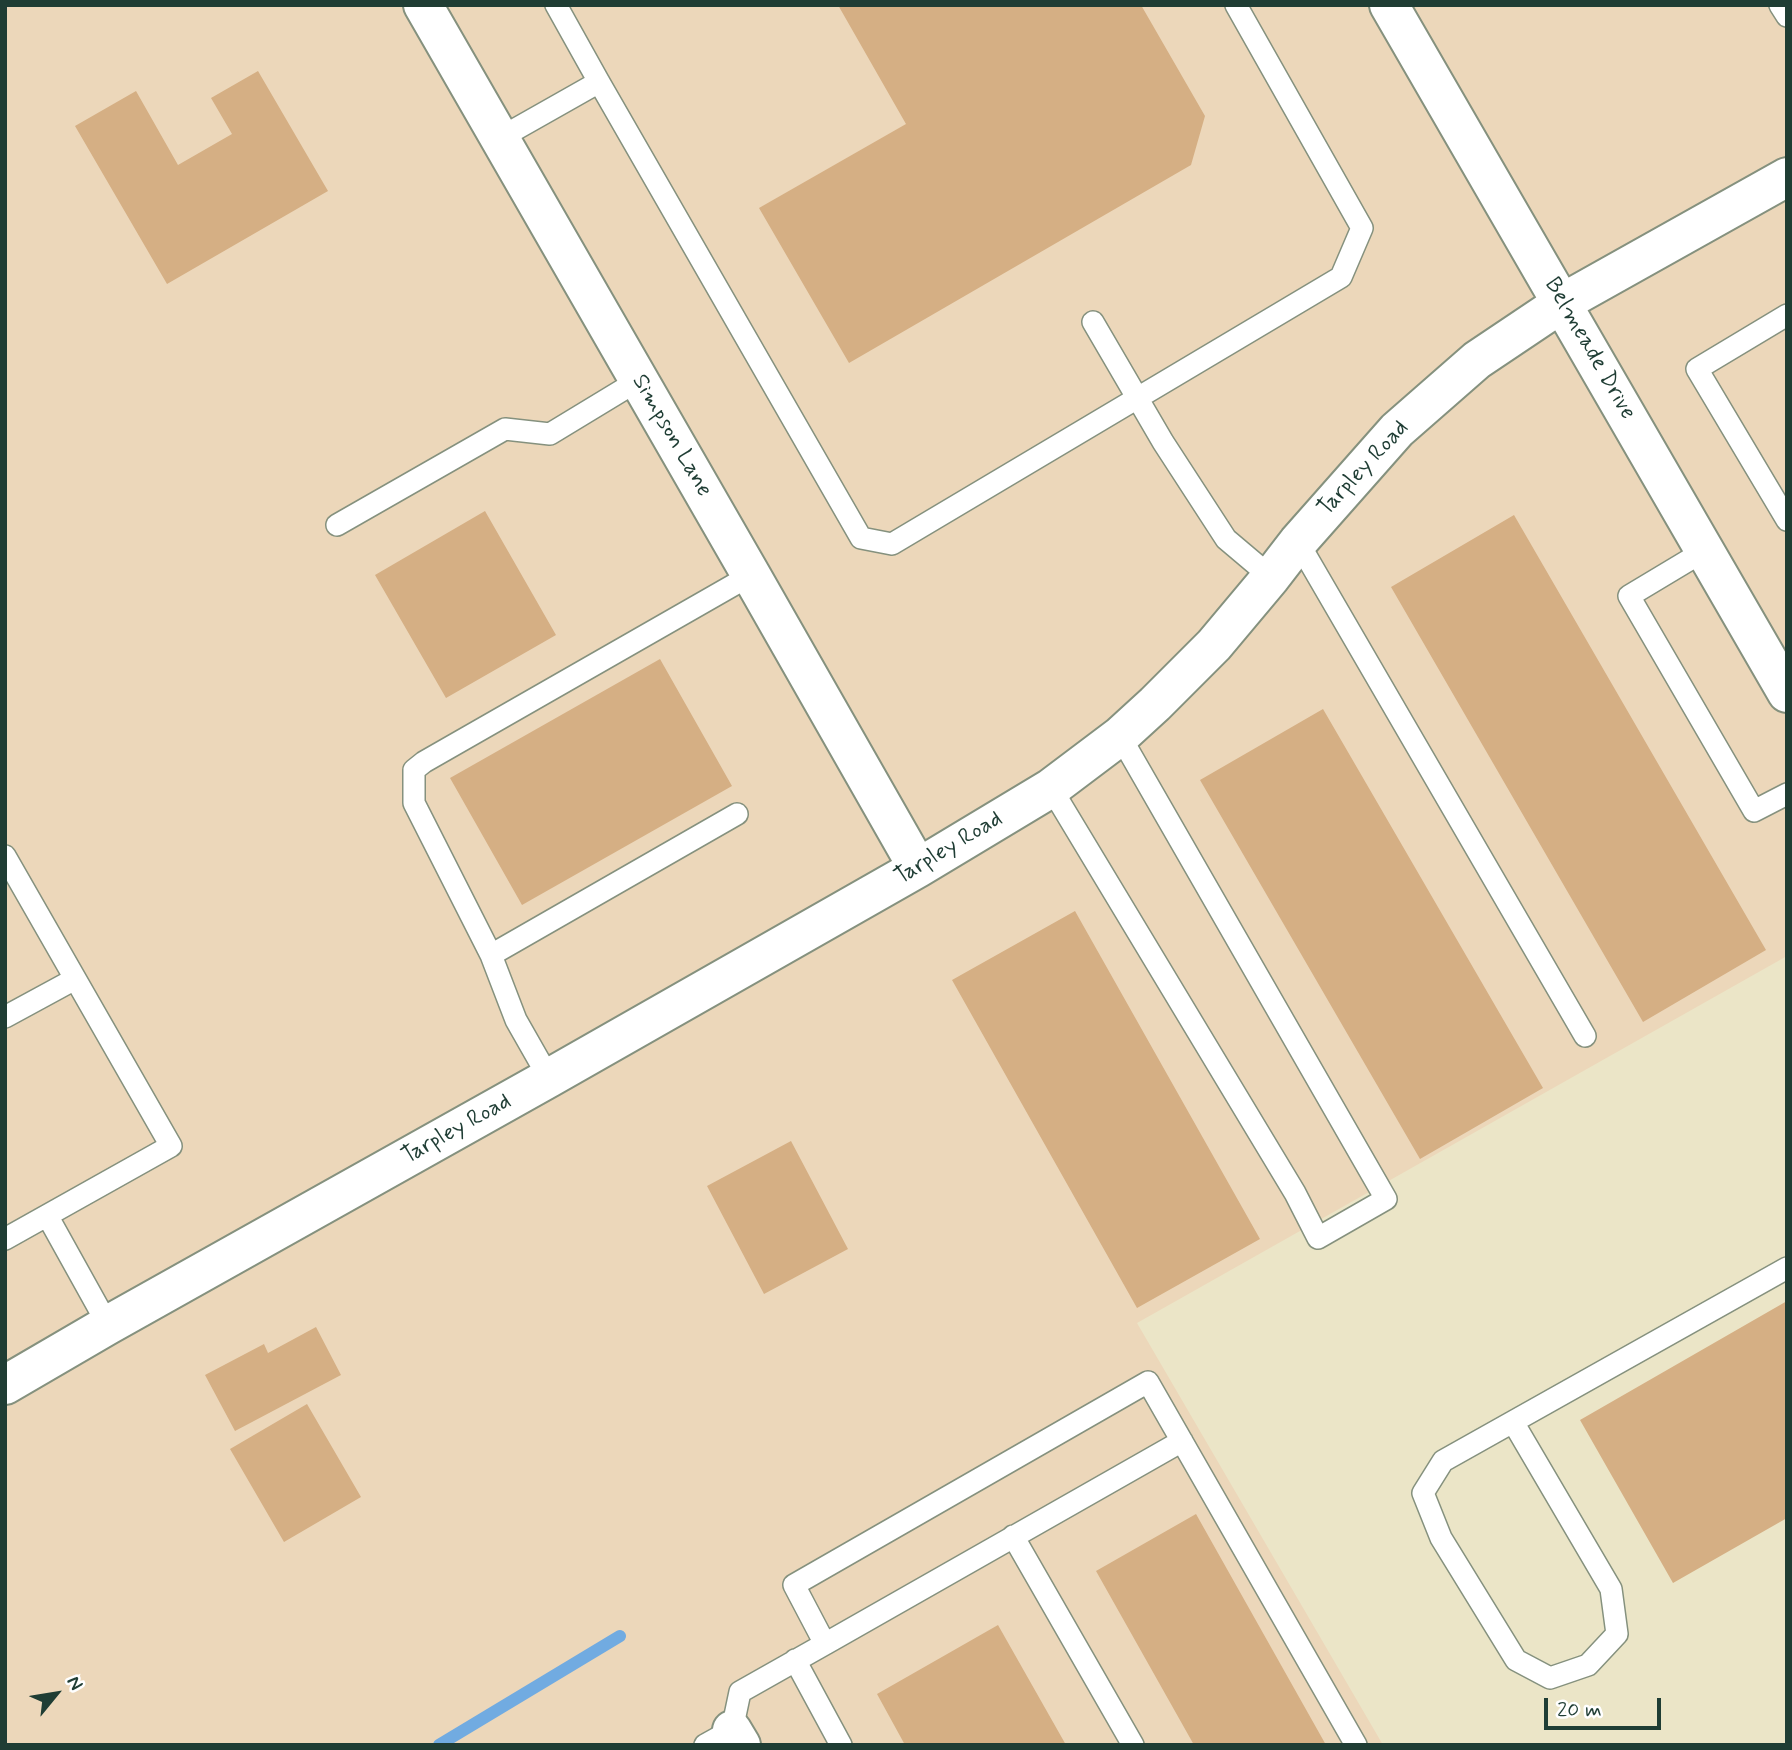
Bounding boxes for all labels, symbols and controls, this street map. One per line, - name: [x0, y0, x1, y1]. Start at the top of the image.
- street label: Belmeade Drive: [1537, 273, 1641, 425]
- street label: Simpson Lane: [625, 370, 717, 502]
- street label: Tarpley Road: [1313, 415, 1415, 523]
- street label: Tarpley Road: [890, 806, 1008, 892]
- street label: Tarpley Road: [397, 1089, 517, 1171]
- north arrow: [21, 1659, 91, 1729]
- text: N: [61, 1672, 89, 1695]
- scale bar: [1547, 1684, 1664, 1728]
- text: 20 m: [1557, 1696, 1602, 1724]

